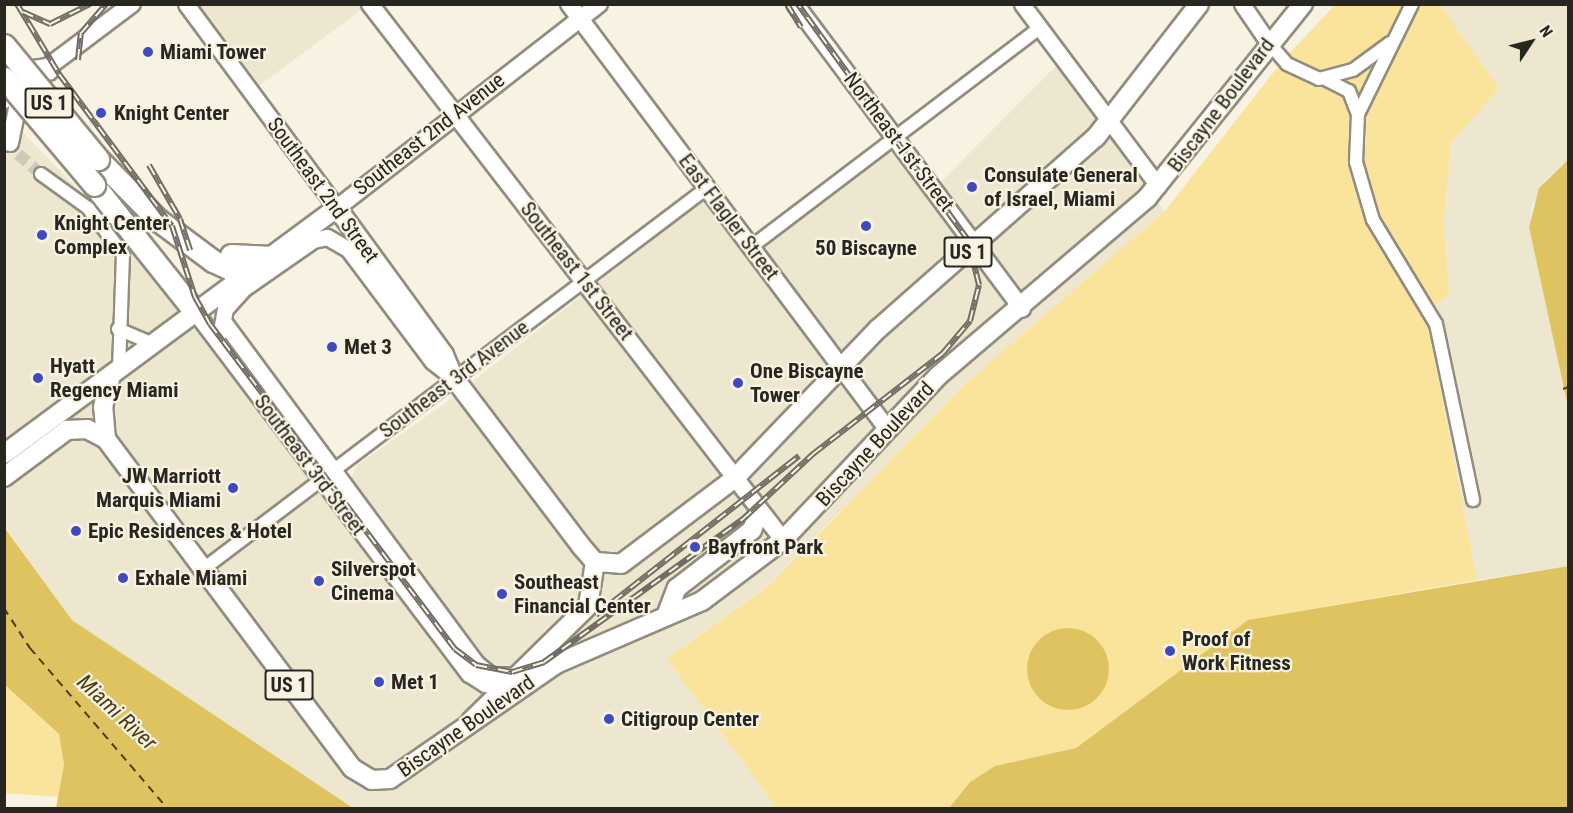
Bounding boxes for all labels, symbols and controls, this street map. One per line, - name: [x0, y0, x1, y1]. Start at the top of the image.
- north arrow: [1501, 12, 1561, 72]
- text: N: [1536, 22, 1557, 41]
- street label: Biscayne Boulevard: [1162, 33, 1280, 177]
- place label: Miami Tower: [160, 39, 267, 65]
- marker: Miami Tower: [141, 45, 155, 59]
- street label: Southeast 2nd Avenue: [348, 67, 510, 201]
- street label: Northeast 1st Street: [839, 68, 959, 216]
- road number: US 1: [23, 86, 74, 120]
- place label: Knight Center: [114, 100, 229, 126]
- marker: Knight Center: [92, 104, 110, 122]
- street label: Southeast 2nd Street: [262, 112, 384, 268]
- street label: East Flagler Street: [673, 149, 785, 285]
- place label: Consulate General of Israel, Miami: [984, 162, 1138, 212]
- marker: Consulate General of Israel, Miami: [965, 180, 979, 194]
- street label: Southeast 1st Street: [515, 197, 639, 345]
- place label: Knight Center Complex: [54, 210, 169, 260]
- marker: 50 Biscayne: [859, 219, 873, 233]
- marker: Knight Center Complex: [35, 228, 49, 242]
- place label: 50 Biscayne: [815, 235, 917, 261]
- road number: US 1: [942, 235, 994, 269]
- street label: Southeast 3rd Avenue: [374, 315, 534, 443]
- place label: Met 3: [344, 334, 392, 360]
- marker: Met 3: [325, 340, 339, 354]
- place label: Hyatt Regency Miami: [50, 353, 178, 403]
- place label: One Biscayne Tower: [750, 358, 864, 408]
- marker: Hyatt Regency Miami: [31, 371, 45, 385]
- marker: One Biscayne Tower: [731, 376, 745, 390]
- street label: Biscayne Boulevard: [811, 376, 939, 512]
- street label: Southeast 3rd Street: [249, 390, 371, 540]
- place label: JW Marriott Marquis Miami: [96, 463, 221, 513]
- marker: JW Marriott Marquis Miami: [226, 481, 240, 495]
- place label: Epic Residences & Hotel: [88, 518, 292, 544]
- marker: Epic Residences & Hotel: [69, 524, 83, 538]
- place label: Bayfront Park: [708, 534, 823, 560]
- marker: Bayfront Park: [686, 538, 704, 556]
- place label: Silverspot Cinema: [331, 556, 416, 606]
- place label: Exhale Miami: [135, 565, 247, 591]
- place label: Southeast Financial Center: [514, 569, 651, 619]
- marker: Exhale Miami: [116, 571, 130, 585]
- marker: Silverspot Cinema: [312, 574, 326, 588]
- marker: Southeast Financial Center: [495, 587, 509, 601]
- place label: Proof of Work Fitness: [1182, 626, 1291, 676]
- marker: Proof of Work Fitness: [1163, 644, 1177, 658]
- road number: US 1: [264, 668, 314, 702]
- water label: Miami River: [72, 669, 162, 755]
- place label: Met 1: [391, 669, 439, 695]
- street label: Biscayne Boulevard: [393, 669, 539, 783]
- marker: Met 1: [372, 675, 386, 689]
- place label: Citigroup Center: [621, 706, 759, 732]
- marker: Citigroup Center: [602, 712, 616, 726]

